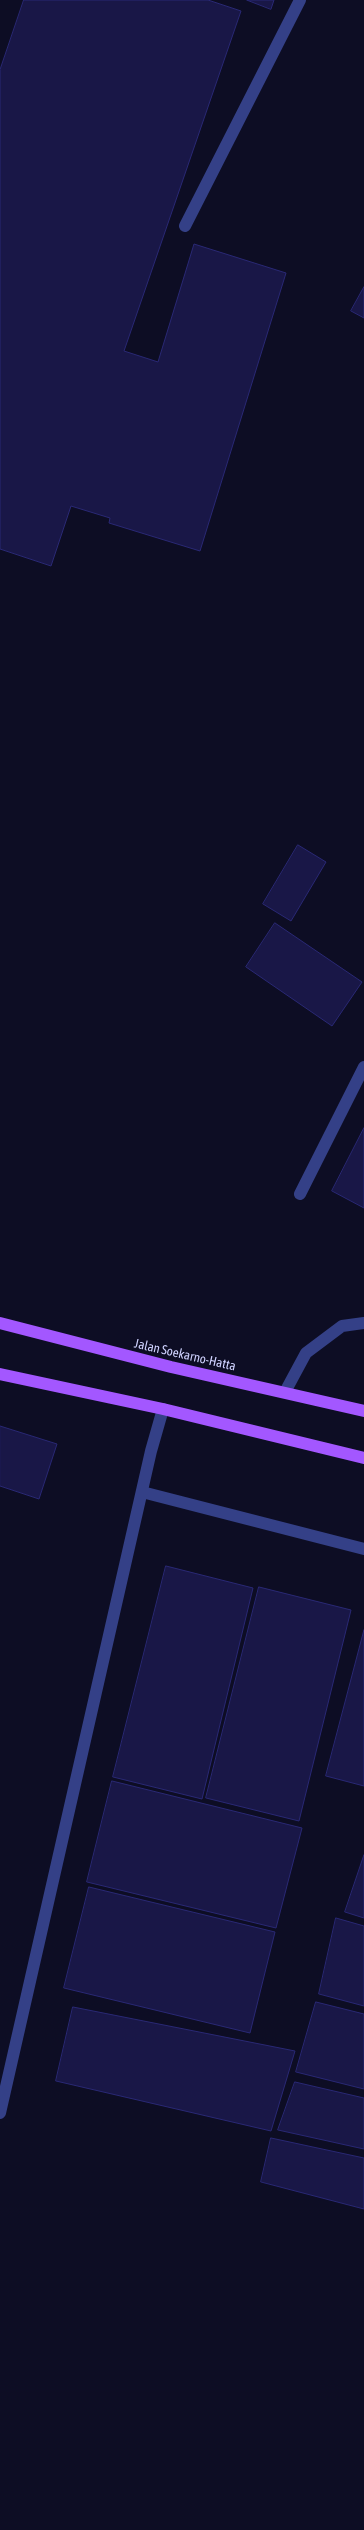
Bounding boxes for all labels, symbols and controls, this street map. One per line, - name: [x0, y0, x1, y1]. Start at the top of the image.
- street label: Jalan Soekarno-Hatta: [133, 1336, 237, 1374]

